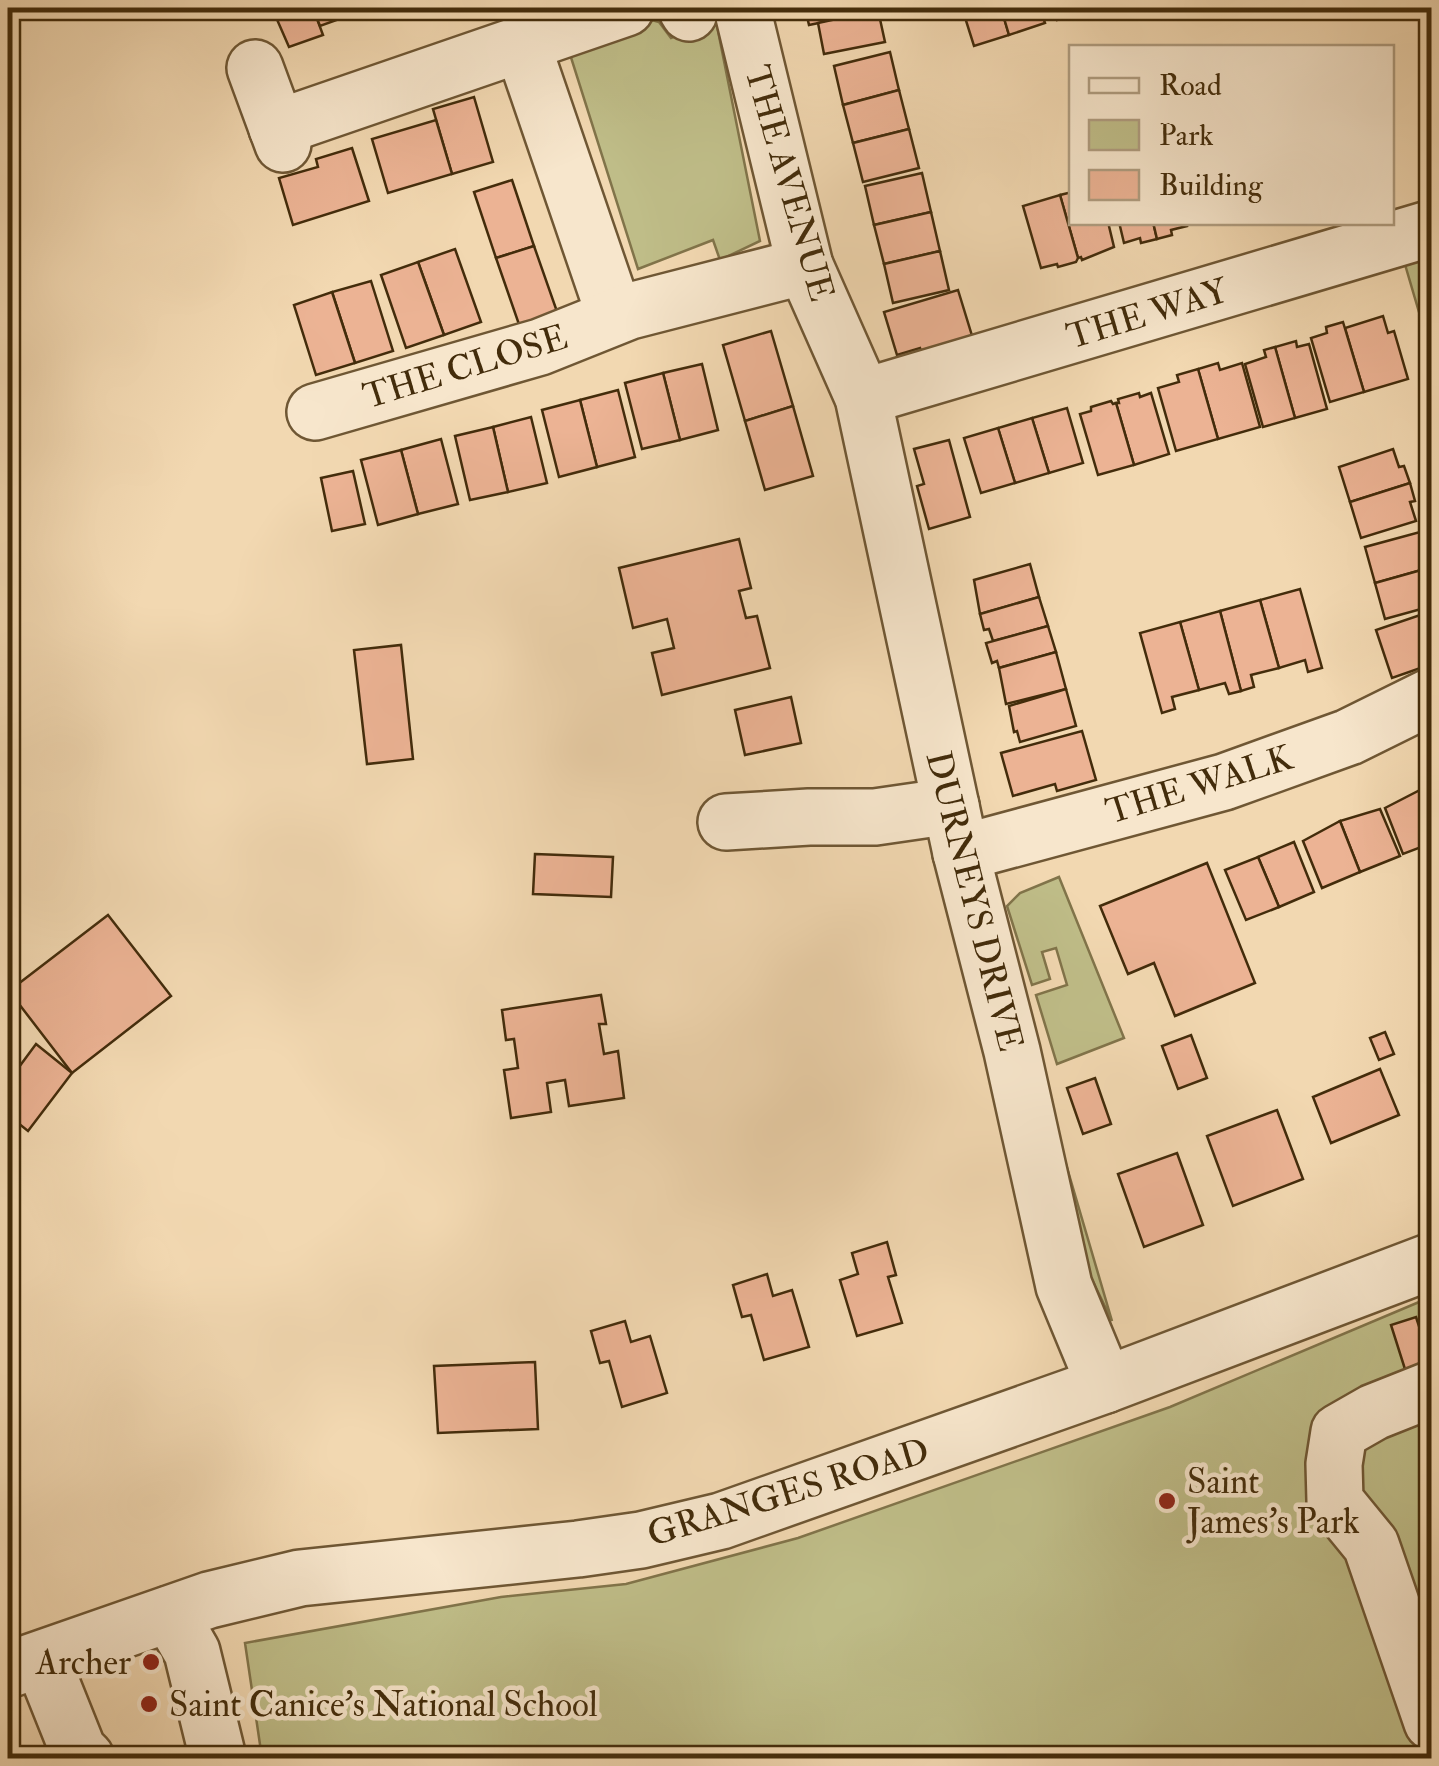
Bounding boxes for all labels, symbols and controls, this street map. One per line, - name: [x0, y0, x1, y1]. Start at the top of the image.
- legend: [1069, 45, 1394, 225]
- street label: THE AVENUE: [734, 60, 844, 306]
- text: Road: [1159, 67, 1222, 104]
- text: Park: [1159, 117, 1214, 154]
- text: Building: [1159, 167, 1264, 204]
- street label: THE WAY: [1061, 268, 1234, 359]
- street label: THE CLOSE: [358, 315, 573, 419]
- street label: THE WALK: [1101, 736, 1299, 834]
- street label: DURNEYS DRIVE: [916, 747, 1033, 1056]
- street label: GRANGES ROAD: [642, 1429, 934, 1557]
- place label: Saint James's Park: [1186, 1460, 1360, 1544]
- marker: Saint James's Park: [1156, 1490, 1178, 1512]
- place label: Archer: [35, 1641, 131, 1685]
- marker: Archer: [140, 1651, 162, 1673]
- place label: Saint Canice's National School: [169, 1683, 598, 1727]
- marker: Saint Canice's National School: [138, 1693, 160, 1715]

